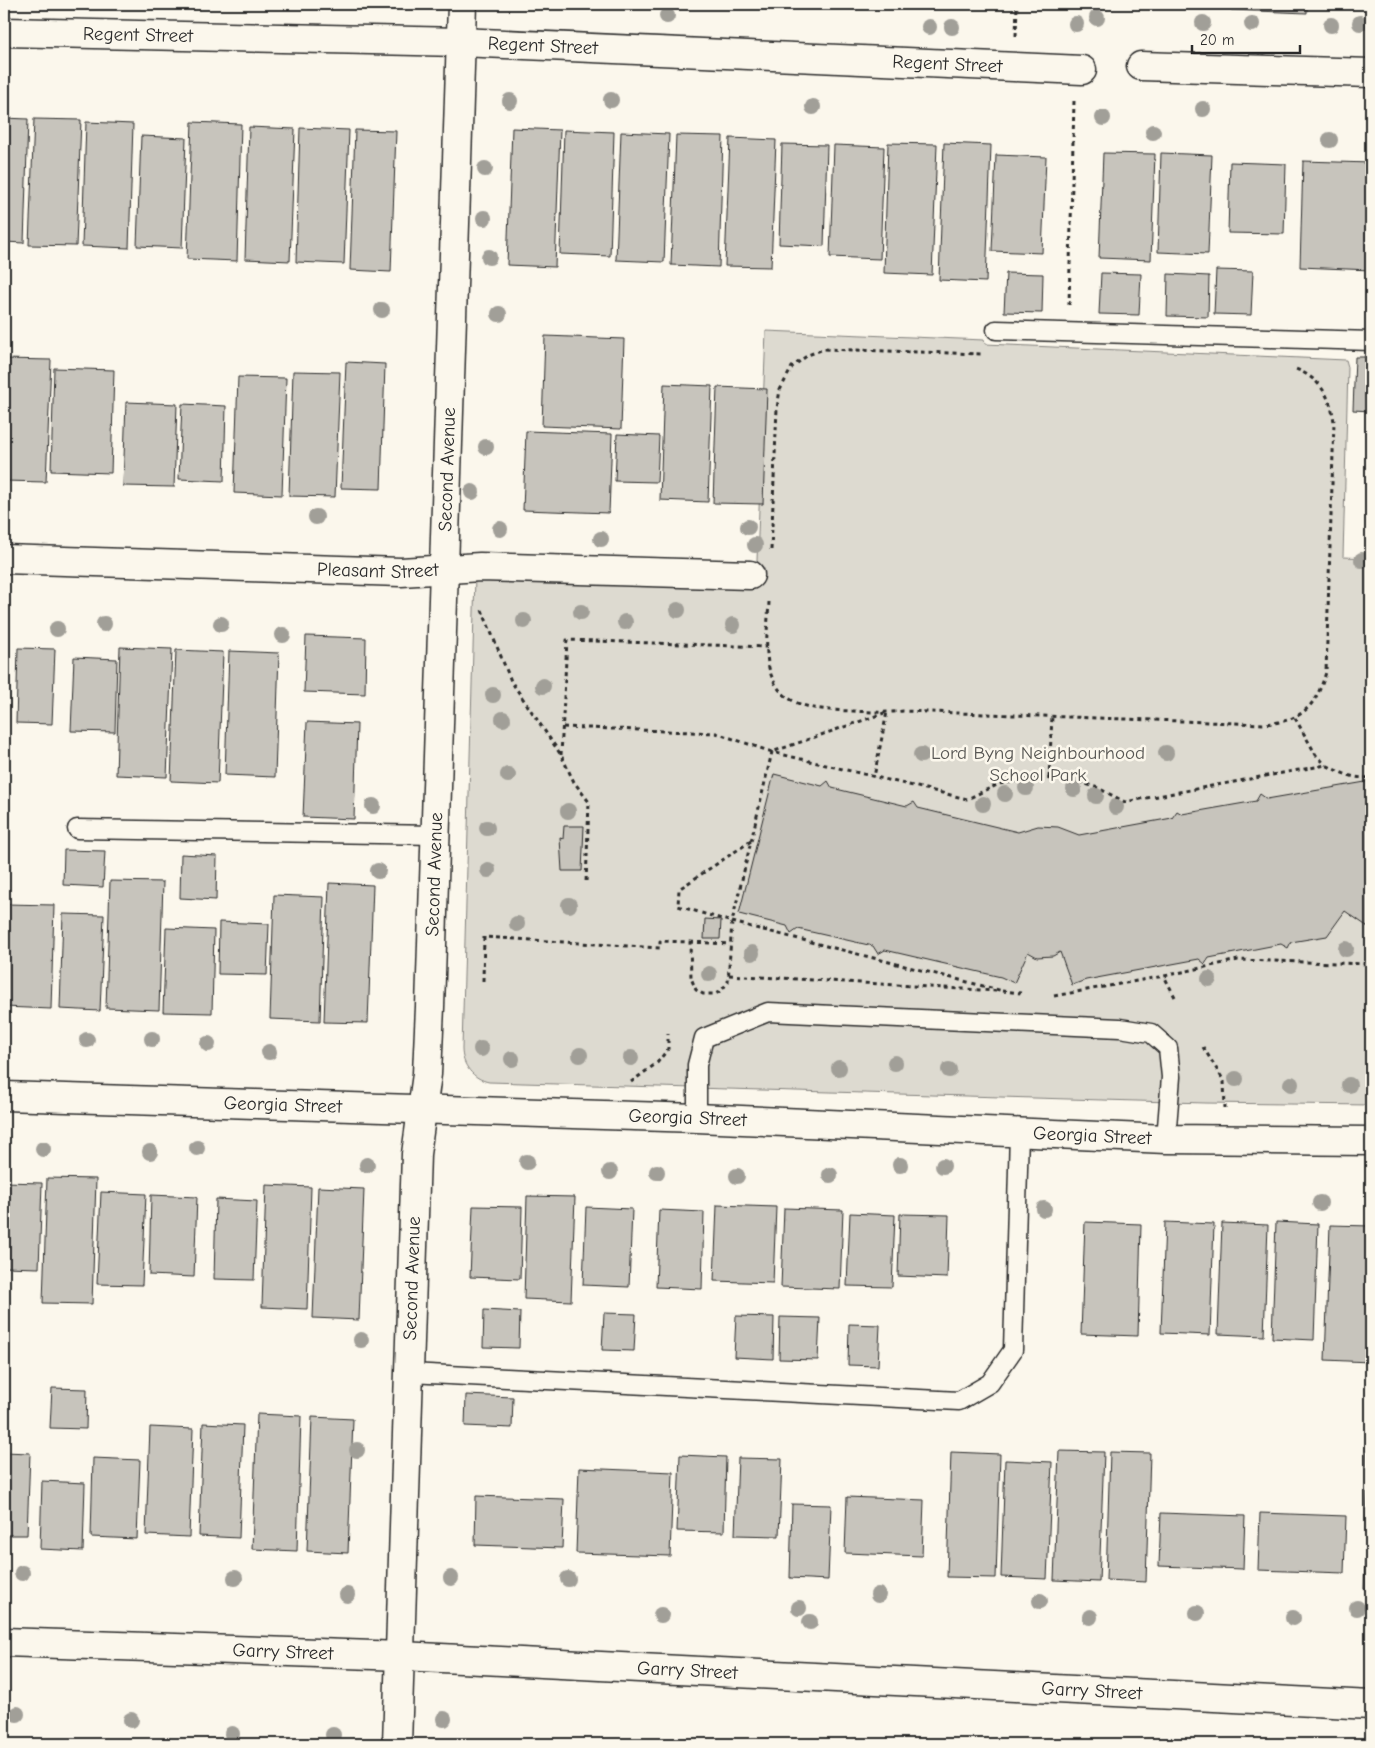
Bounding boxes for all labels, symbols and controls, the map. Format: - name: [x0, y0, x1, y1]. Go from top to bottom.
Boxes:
- scale bar: [1192, 22, 1300, 54]
- street label: Regent Street: [83, 23, 194, 47]
- text: 20 m: [1200, 31, 1234, 49]
- street label: Regent Street: [487, 32, 599, 59]
- street label: Regent Street: [892, 50, 1003, 77]
- street label: Second Avenue: [434, 407, 460, 532]
- street label: Pleasant Street: [317, 558, 440, 583]
- park label: Lord Byng Neighbourhood School Park: [931, 742, 1145, 786]
- street label: Second Avenue: [421, 812, 447, 937]
- street label: Georgia Street: [223, 1092, 343, 1118]
- street label: Georgia Street: [628, 1105, 748, 1131]
- street label: Georgia Street: [1033, 1122, 1152, 1149]
- street label: Second Avenue: [399, 1216, 425, 1341]
- street label: Garry Street: [232, 1639, 334, 1665]
- street label: Garry Street: [636, 1657, 739, 1684]
- street label: Garry Street: [1041, 1677, 1143, 1704]

